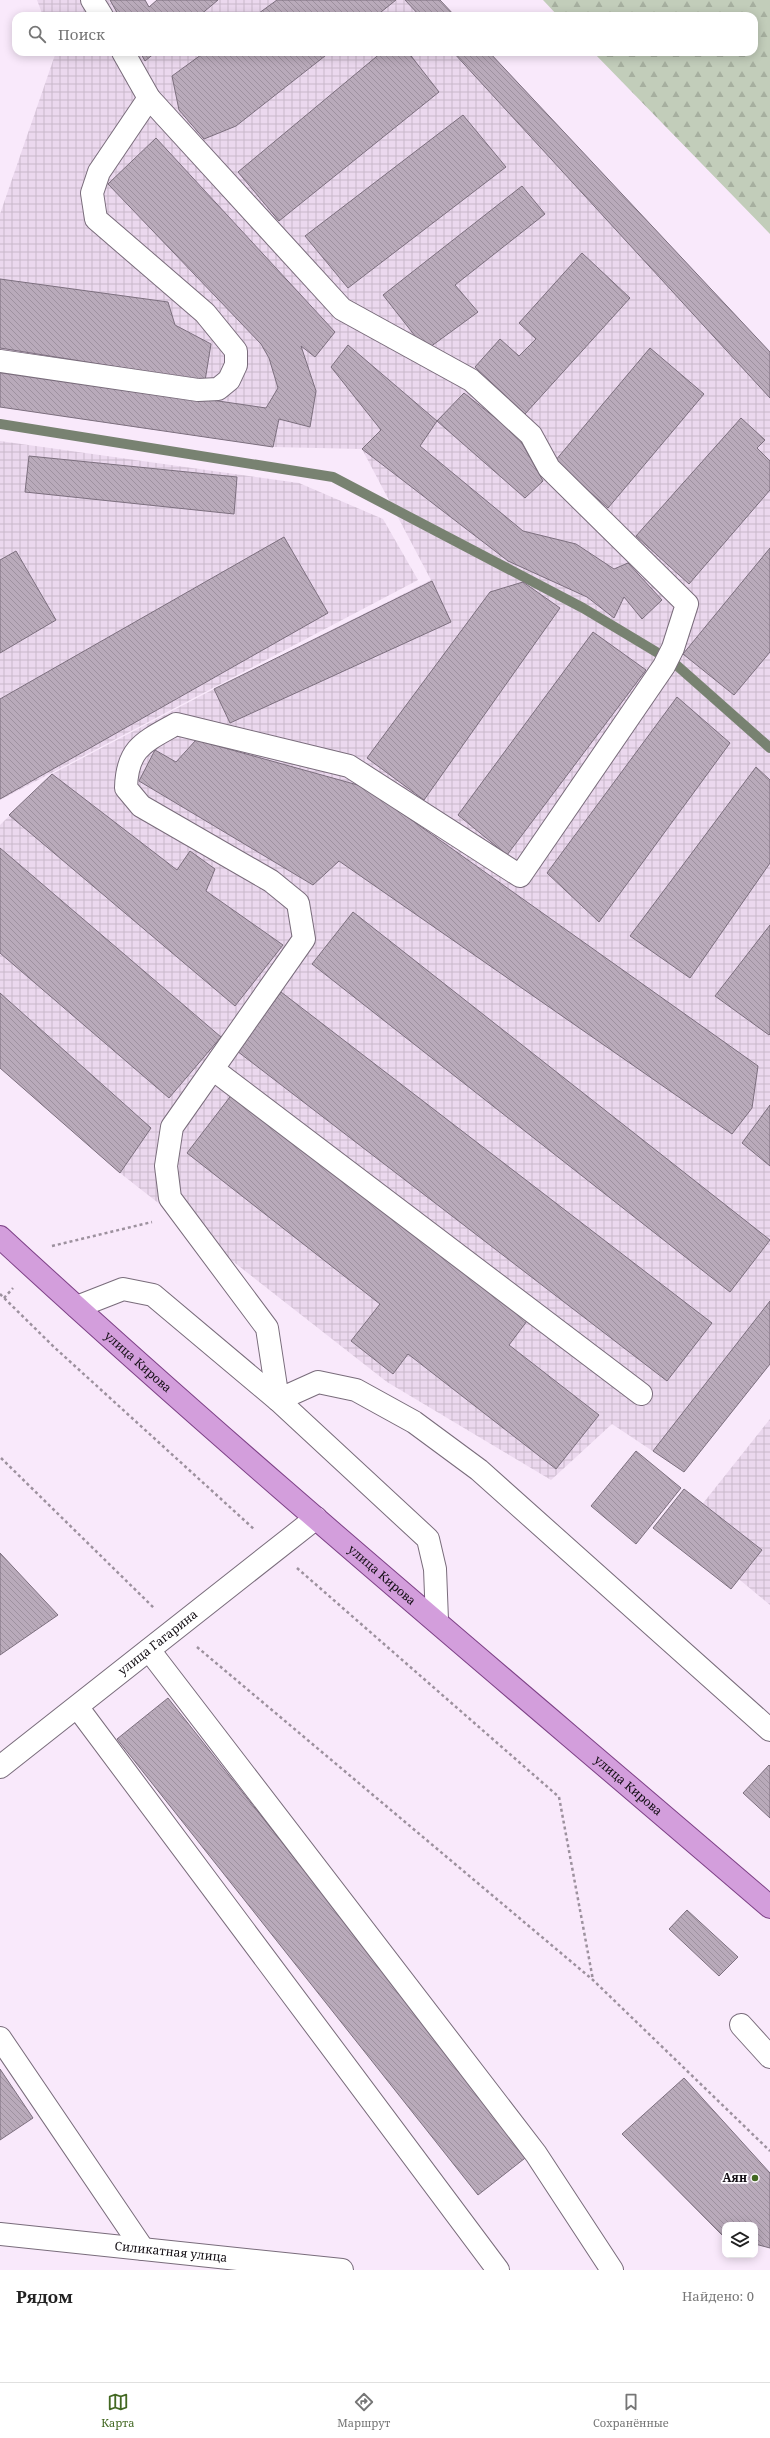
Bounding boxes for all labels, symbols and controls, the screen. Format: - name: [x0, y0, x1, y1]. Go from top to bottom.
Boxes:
- search box: [12, 12, 758, 56]
- icon: search: [26, 23, 48, 45]
- text: Поиск: [58, 24, 105, 44]
- street label: улица Кирова: [101, 1327, 176, 1396]
- street label: улица Кирова: [344, 1541, 420, 1609]
- street label: улица Гагарина: [114, 1605, 201, 1679]
- street label: улица Кирова: [591, 1751, 666, 1819]
- place label: Аян: [723, 2169, 747, 2186]
- marker: Аян: [750, 2173, 760, 2183]
- map controls: [722, 2222, 758, 2258]
- button: layers: [722, 2222, 758, 2258]
- street label: Силикатная улица: [114, 2237, 228, 2266]
- text: Рядом: [16, 2285, 73, 2308]
- text: Найдено: 0: [682, 2287, 754, 2305]
- tab: Карта: [101, 2391, 134, 2430]
- tab: Маршрут: [337, 2391, 390, 2430]
- tab: Сохранённые: [593, 2391, 669, 2430]

